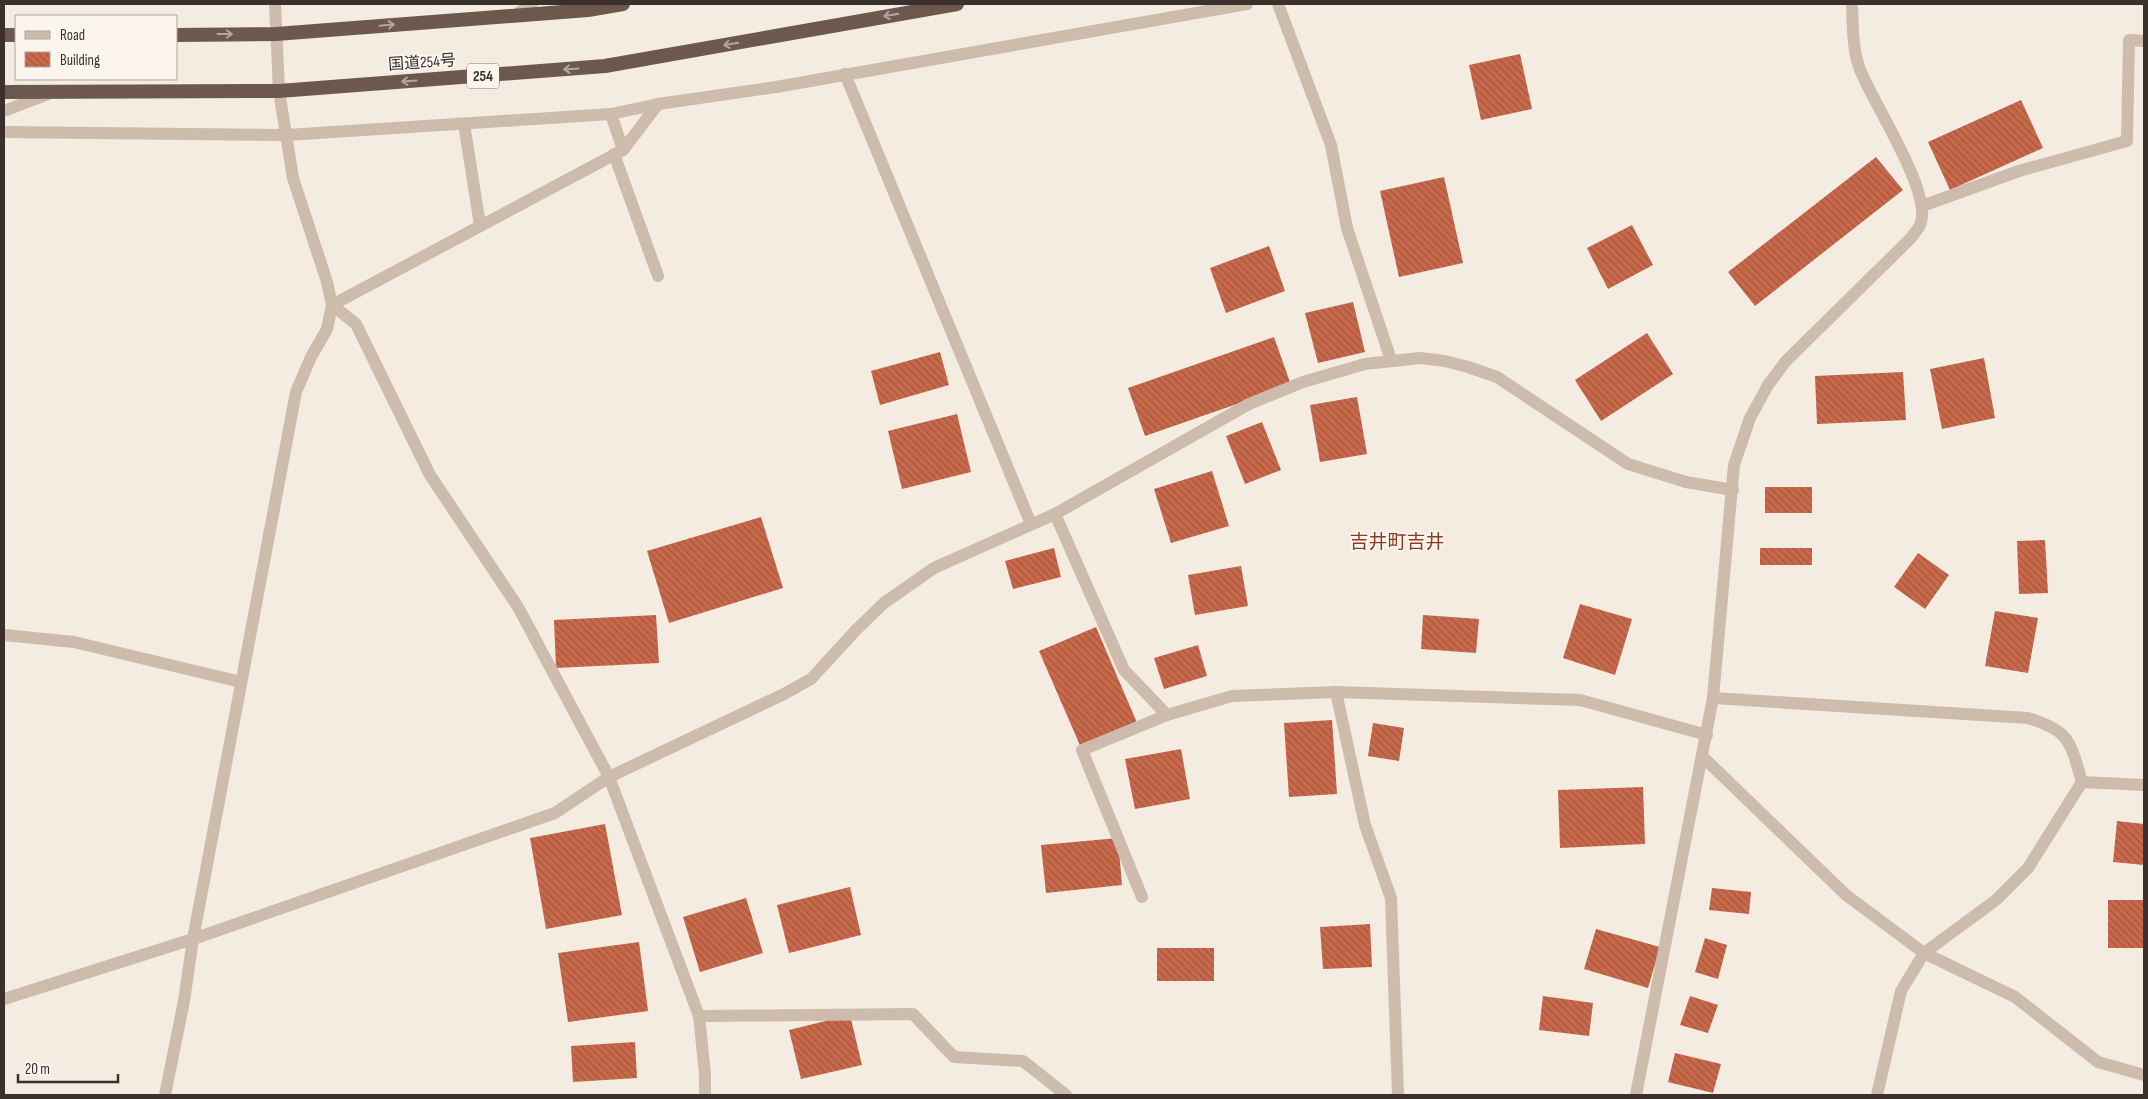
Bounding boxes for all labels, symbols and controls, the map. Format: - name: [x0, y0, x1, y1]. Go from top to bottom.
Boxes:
- one-way arrow: [884, 11, 900, 21]
- legend: [15, 15, 178, 80]
- one-way arrow: [379, 21, 395, 30]
- text: Road: [60, 26, 85, 45]
- one-way arrow: [216, 29, 233, 39]
- one-way arrow: [724, 39, 740, 49]
- text: Building: [60, 51, 100, 70]
- street label: 国道254号: [388, 51, 456, 75]
- road number: 254: [467, 64, 499, 88]
- one-way arrow: [563, 64, 579, 74]
- one-way arrow: [401, 77, 417, 86]
- district label: 吉井町吉井: [1349, 531, 1445, 554]
- scale bar: [18, 1052, 118, 1084]
- text: 20 m: [25, 1060, 50, 1079]

